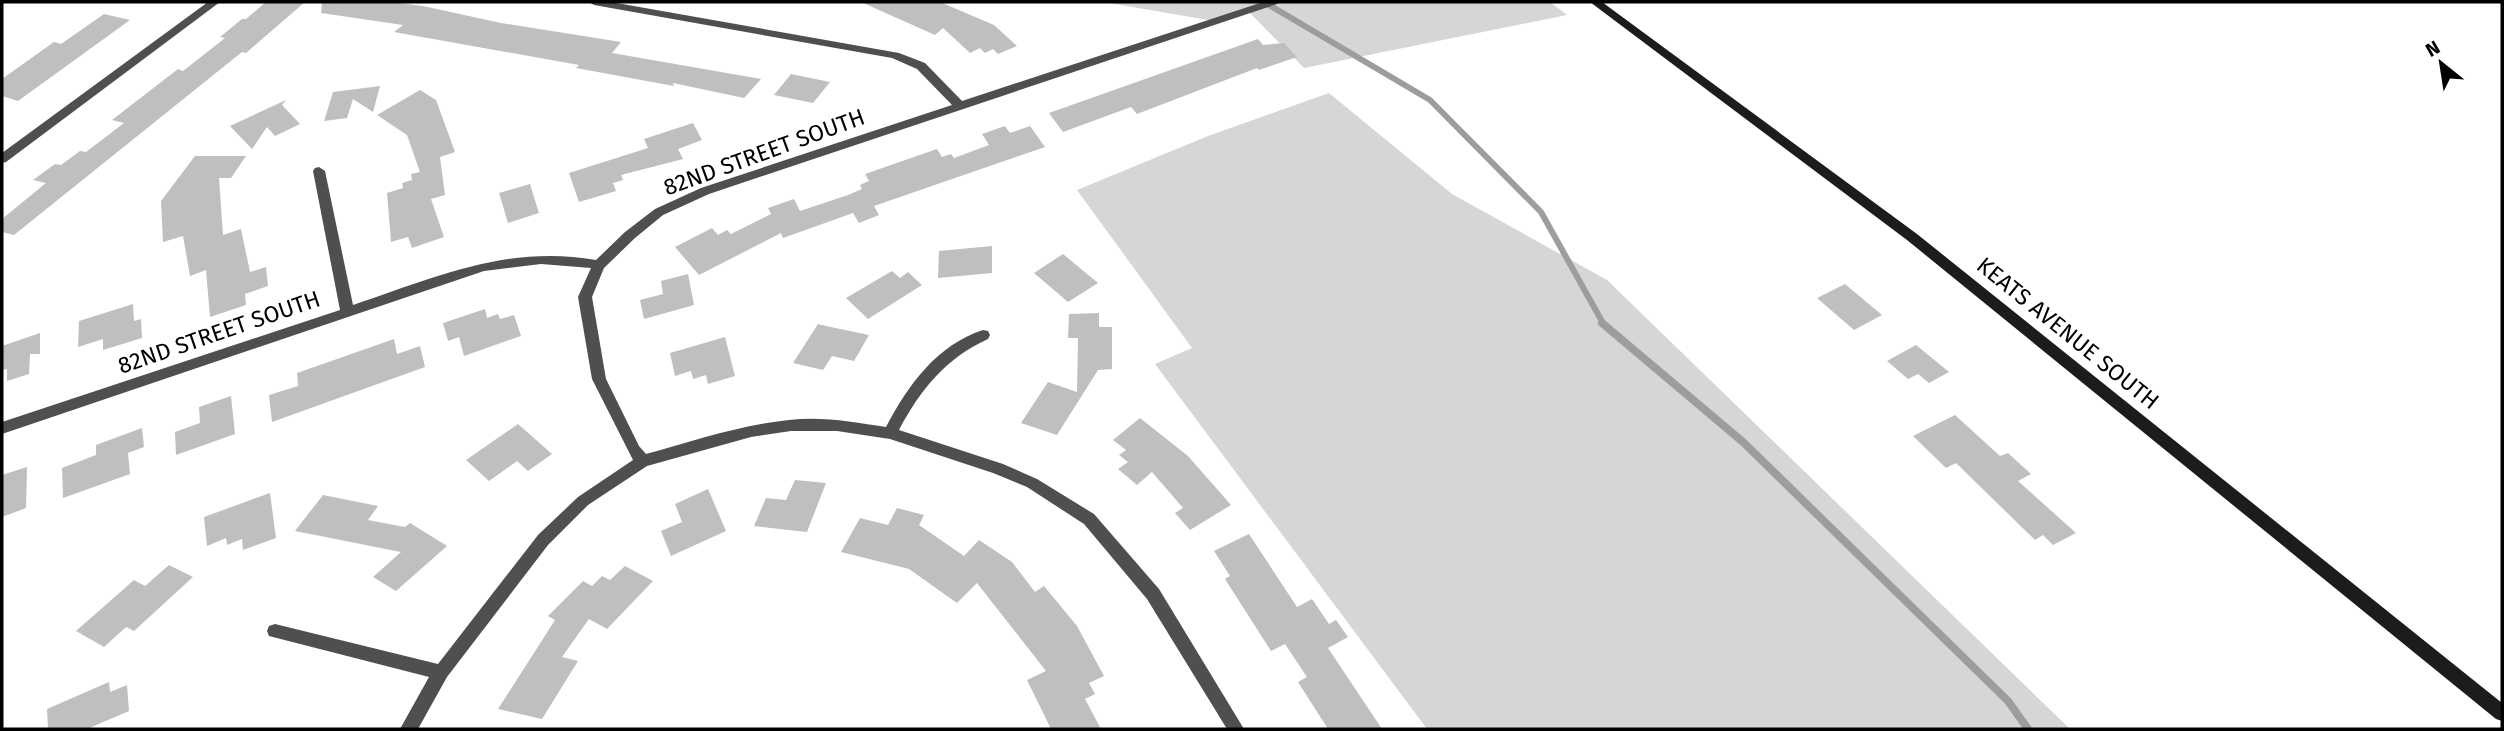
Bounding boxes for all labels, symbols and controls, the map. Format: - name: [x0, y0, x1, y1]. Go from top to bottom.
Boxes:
- north arrow: [2406, 28, 2476, 98]
- text: N: [2422, 36, 2444, 62]
- street label: 82ND STREET SOUTH: [660, 103, 868, 201]
- street label: KEATS AVENUE SOUTH: [1971, 251, 2165, 415]
- street label: 82ND STREET SOUTH: [114, 284, 324, 380]

